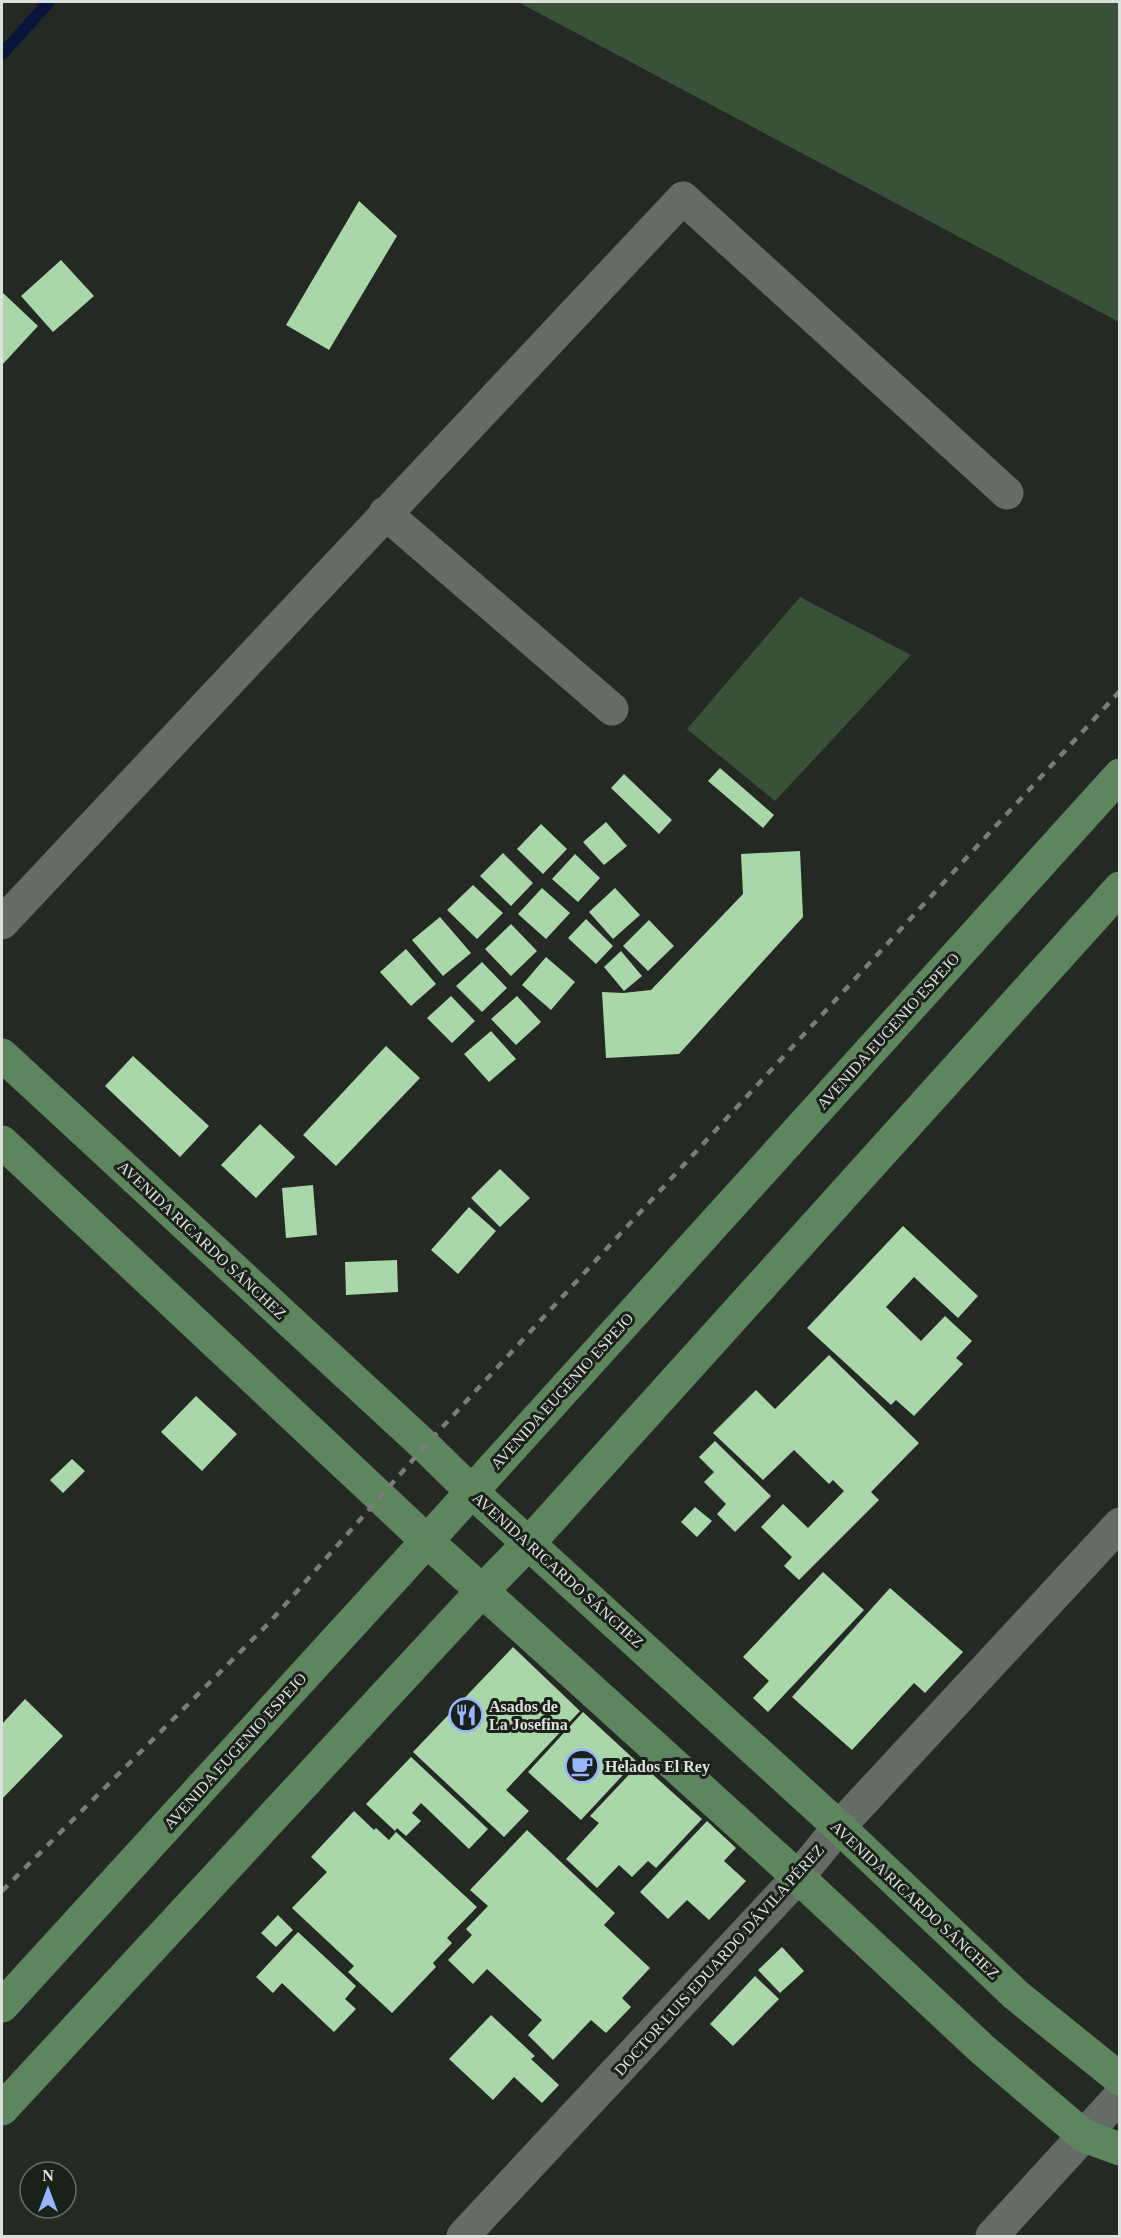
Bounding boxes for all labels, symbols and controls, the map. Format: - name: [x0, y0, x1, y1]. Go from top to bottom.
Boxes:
- street label: AVENIDA EUGENIO ESPEJO: [813, 949, 963, 1113]
- street label: AVENIDA RICARDO SÁNCHEZ: [114, 1157, 290, 1323]
- street label: AVENIDA EUGENIO ESPEJO: [487, 1309, 637, 1473]
- street label: AVENIDA RICARDO SÁNCHEZ: [469, 1488, 647, 1651]
- street label: AVENIDA EUGENIO ESPEJO: [160, 1669, 310, 1833]
- restaurant icon: Asados de La Josefina: [448, 1697, 484, 1733]
- place label: Asados de La Josefina: [489, 1698, 568, 1733]
- cafe icon: Helados El Rey: [564, 1748, 600, 1784]
- place label: Helados El Rey: [605, 1758, 710, 1776]
- street label: AVENIDA RICARDO SÁNCHEZ: [827, 1817, 1003, 1983]
- street label: DOCTOR LUIS EDUARDO DÁVILA PÉREZ: [610, 1840, 827, 2079]
- north arrow: [18, 2160, 78, 2220]
- text: N: [42, 2167, 54, 2184]

